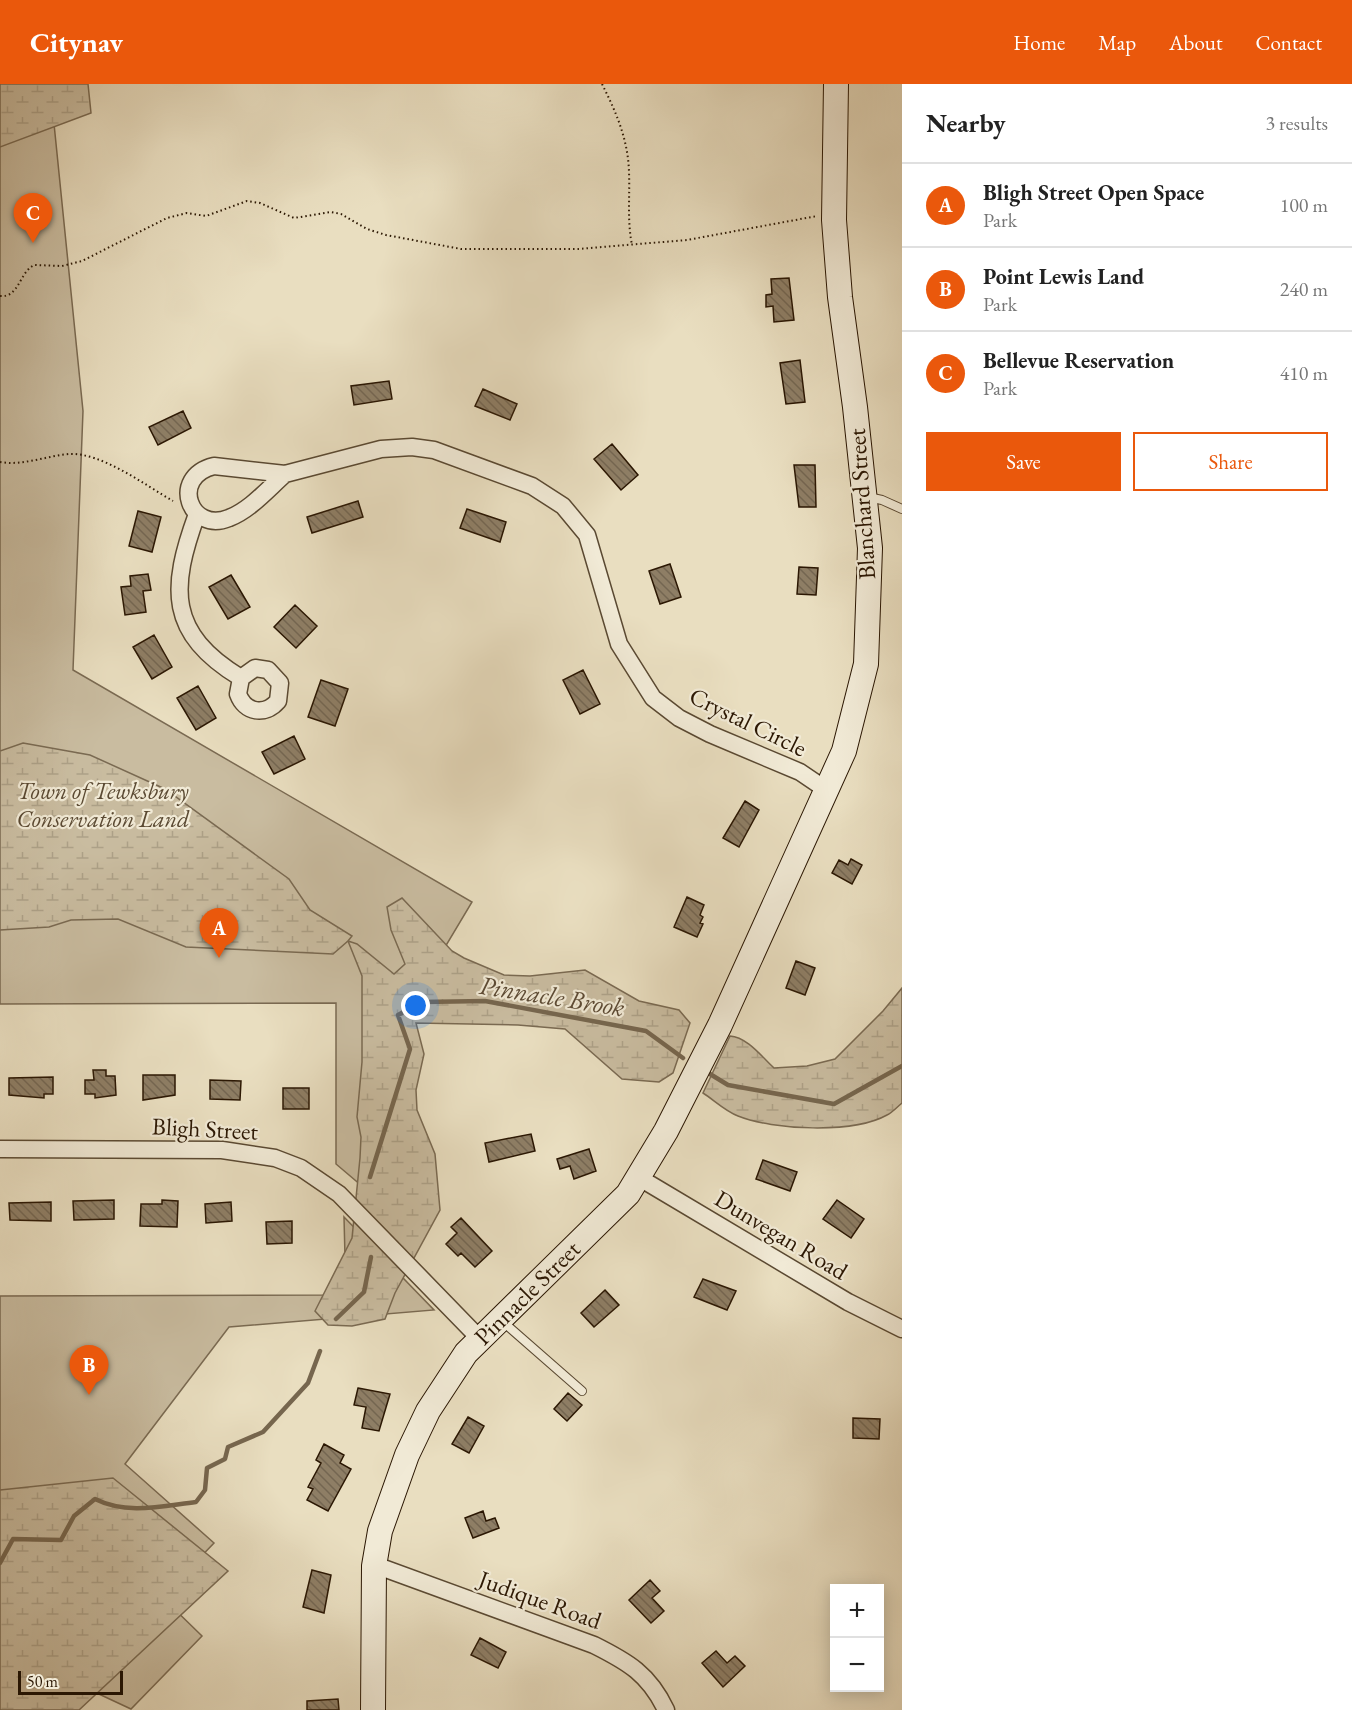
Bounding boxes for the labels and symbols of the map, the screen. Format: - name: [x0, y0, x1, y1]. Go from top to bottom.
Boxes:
- pin: C: [14, 194, 52, 243]
- street label: Blanchard Street: [841, 427, 882, 581]
- street label: Crystal Circle: [684, 680, 812, 763]
- park label: Town of Tewksbury Conservation Land: [17, 775, 190, 834]
- pin: A: [200, 908, 238, 958]
- water label: Pinnacle Brook: [477, 968, 627, 1024]
- your location: [401, 991, 430, 1020]
- street label: Bligh Street: [151, 1110, 259, 1147]
- street label: Dunvegan Road: [709, 1183, 854, 1287]
- street label: Pinnacle Street: [467, 1233, 587, 1351]
- pin: B: [70, 1346, 109, 1395]
- street label: Judique Road: [473, 1562, 607, 1636]
- scale bar: [18, 1668, 123, 1696]

